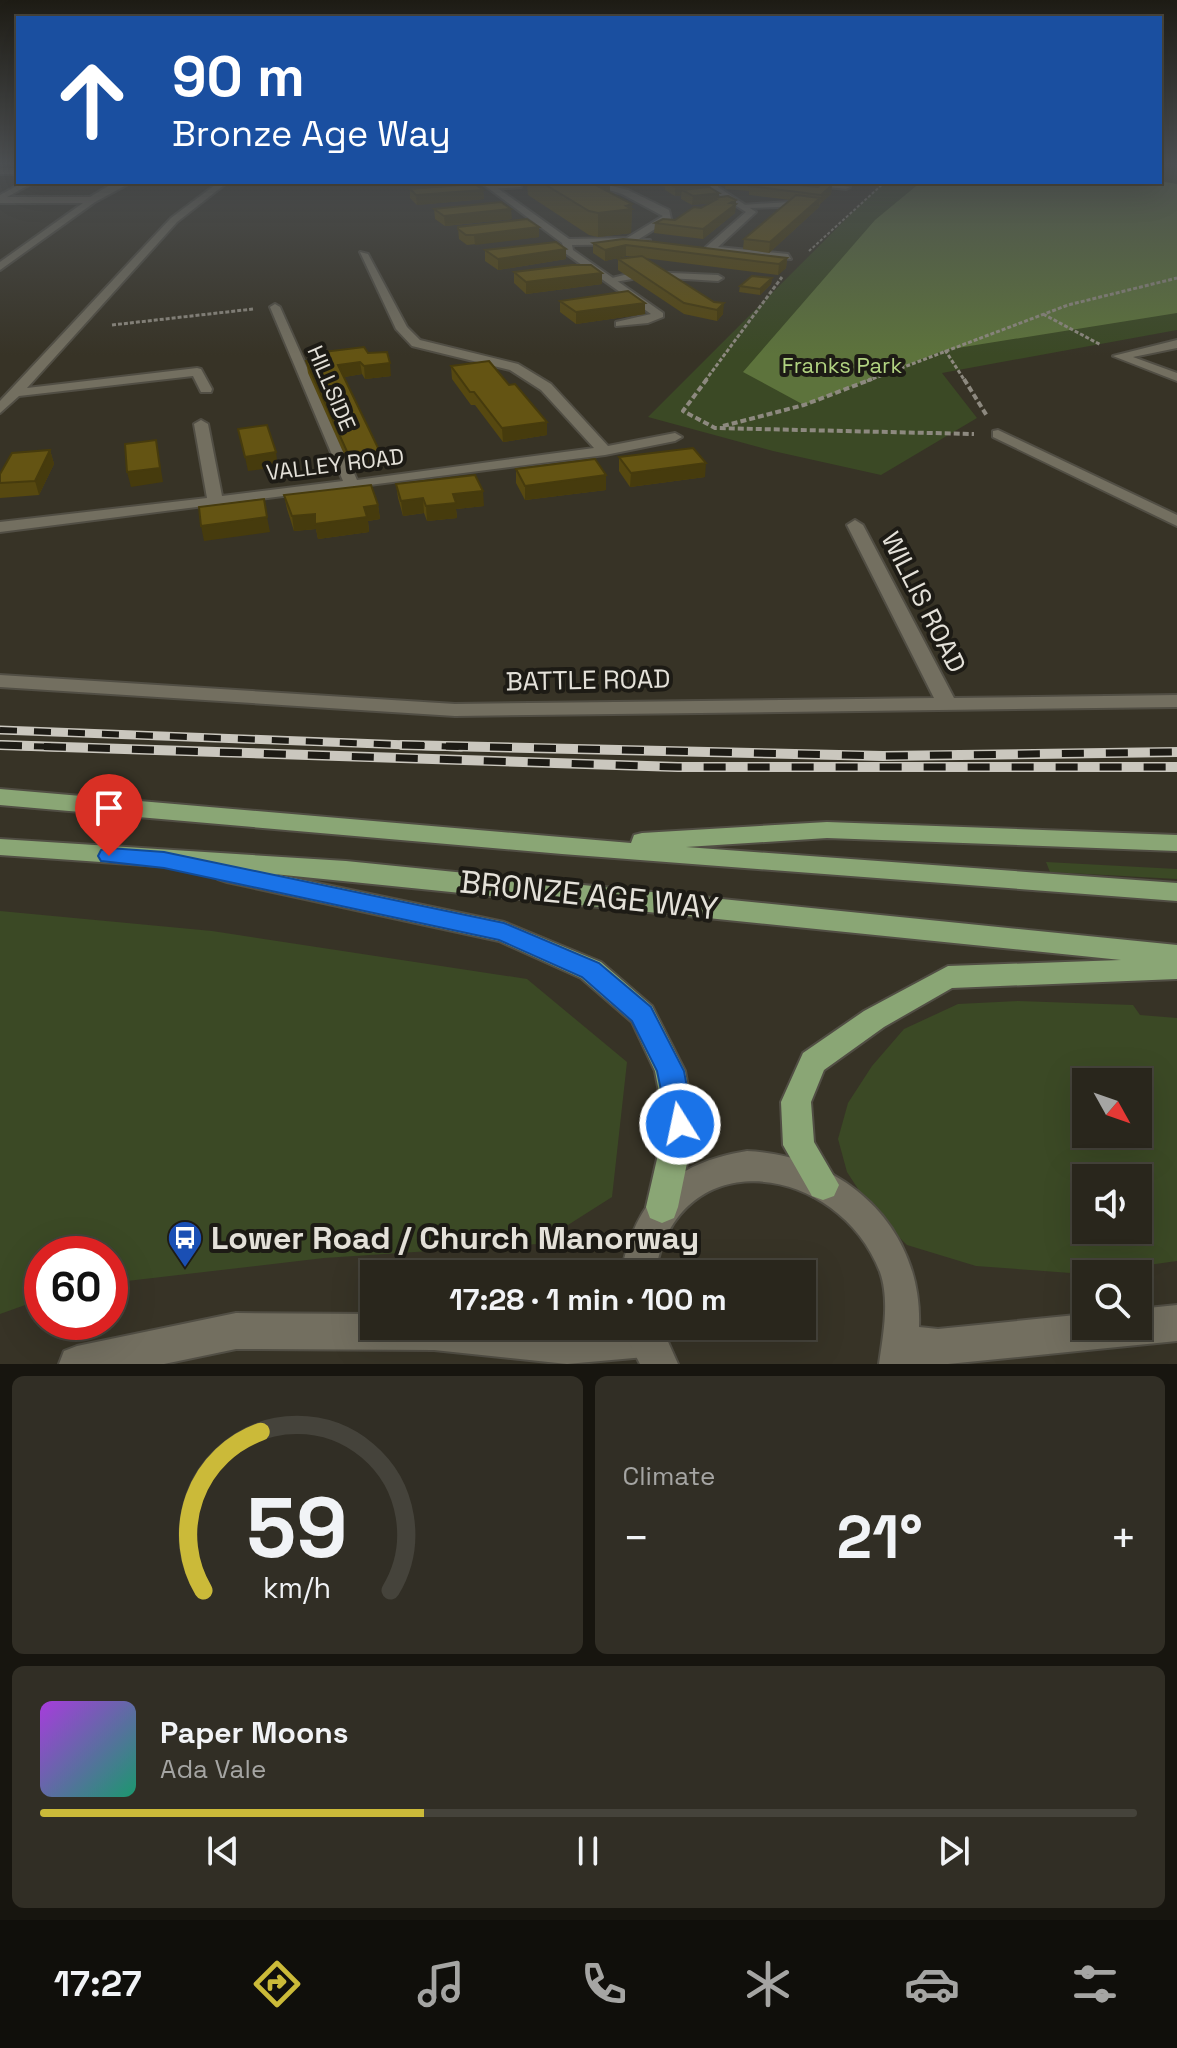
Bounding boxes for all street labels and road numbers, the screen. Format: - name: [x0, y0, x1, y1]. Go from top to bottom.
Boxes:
- street label: HILLSIDE: [302, 341, 362, 435]
- street label: VALLEY ROAD: [265, 442, 405, 486]
- street label: WILLIS ROAD: [874, 526, 974, 678]
- street label: BATTLE ROAD: [505, 662, 671, 698]
- street label: BRONZE AGE WAY: [458, 862, 721, 929]

